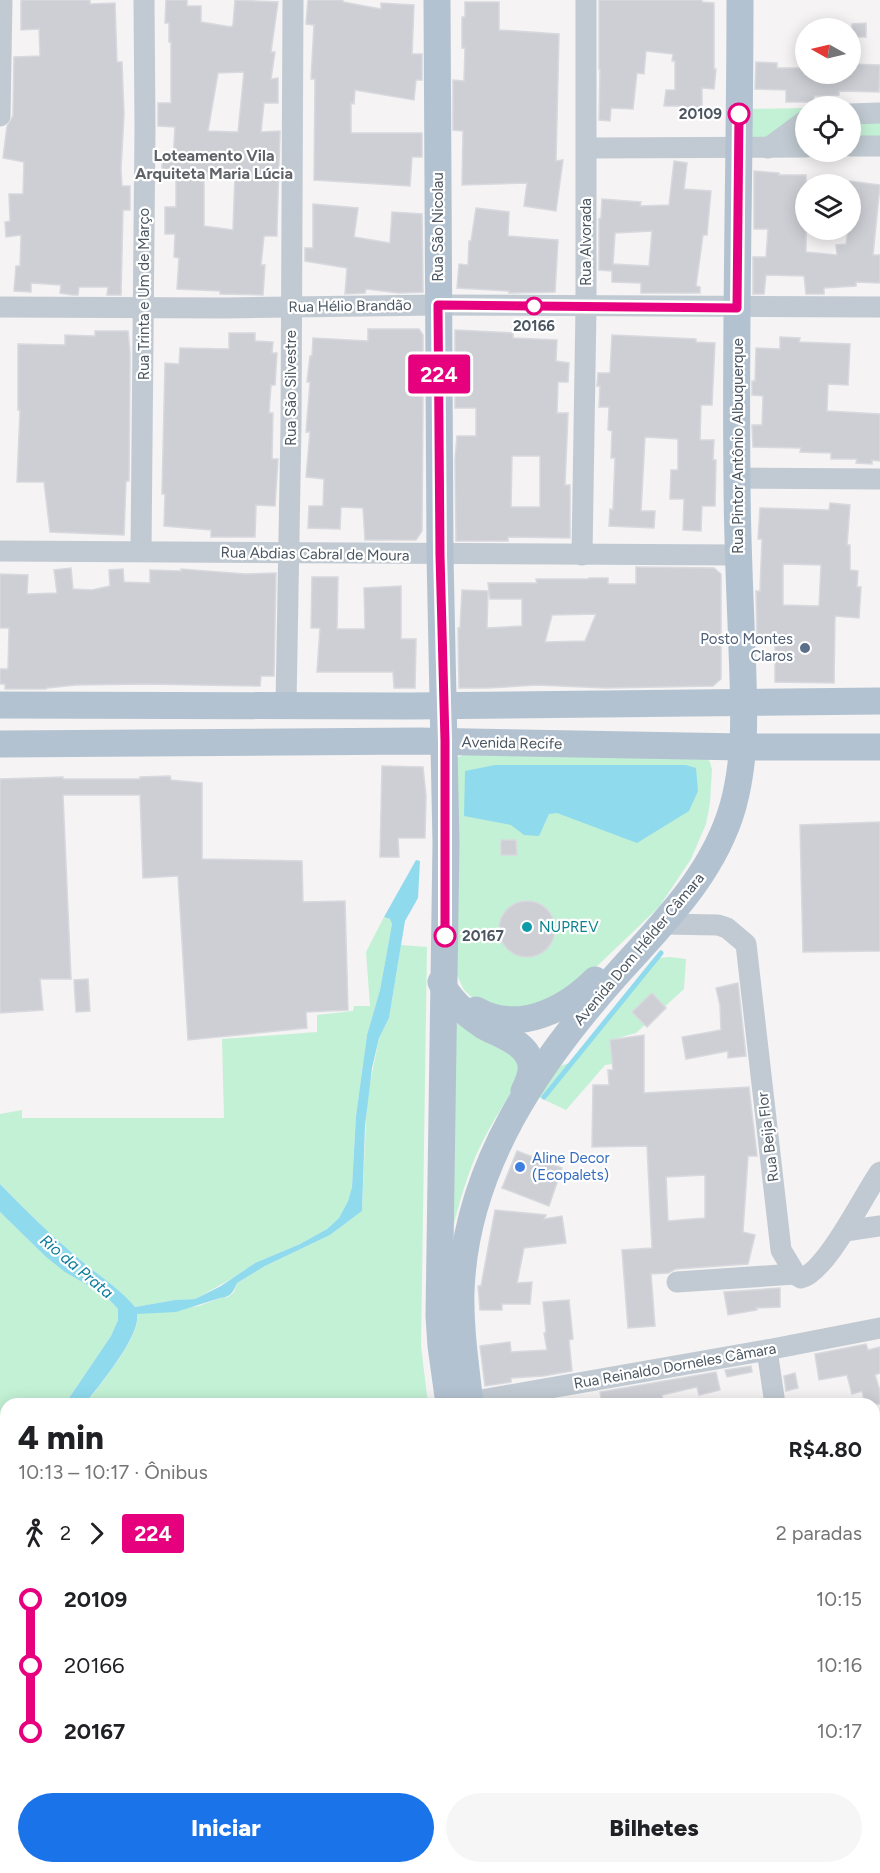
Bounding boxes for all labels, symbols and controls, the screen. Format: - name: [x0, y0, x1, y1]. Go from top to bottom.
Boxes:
- north arrow: [795, 18, 861, 84]
- map controls: [795, 18, 861, 240]
- button: locate: [795, 96, 861, 162]
- marker: 20109: [728, 103, 750, 125]
- place label: 20109: [679, 105, 722, 123]
- district label: Loteamento Vila Arquiteta Maria Lúcia: [135, 146, 293, 183]
- street label: Rua São Nicolau: [429, 172, 447, 282]
- button: layers: [795, 174, 861, 240]
- street label: Rua Alvorada: [577, 198, 595, 286]
- street label: Rua Trinta e Um de Março: [135, 207, 153, 380]
- street label: Rua Hélio Brandão: [288, 296, 412, 316]
- marker: 20166: [525, 297, 543, 315]
- place label: 20166: [513, 317, 555, 335]
- street label: Rua São Silvestre: [282, 330, 300, 446]
- street label: Rua Pintor Antônio Albuquerque: [729, 338, 747, 554]
- line badge: 224: [404, 354, 474, 394]
- text: 224: [420, 362, 458, 387]
- street label: Rua Abdias Cabral de Moura: [220, 543, 410, 565]
- place label: Posto Montes Claros: [700, 630, 793, 665]
- marker: Posto Montes Claros: [798, 641, 812, 655]
- street label: Avenida Recife: [462, 733, 562, 753]
- street label: Avenida Dom Hélder Câmara: [570, 869, 708, 1029]
- place label: NUPREV: [539, 918, 599, 936]
- marker: NUPREV: [520, 920, 534, 934]
- marker: 20167: [434, 925, 456, 947]
- place label: 20167: [462, 927, 504, 945]
- street label: Rua Beija Flor: [754, 1091, 782, 1183]
- place label: Aline Decor (Ecopalets): [532, 1149, 610, 1184]
- marker: Aline Decor (Ecopalets): [513, 1160, 527, 1174]
- water label: Rio da Prata: [36, 1230, 117, 1302]
- street label: Rua Reinaldo Dorneles Câmara: [572, 1339, 778, 1393]
- text: 4 min: [18, 1418, 104, 1457]
- text: R$4.80: [789, 1436, 862, 1463]
- text: 10:13 – 10:17 · Ônibus: [18, 1460, 208, 1484]
- icon: walk: [18, 1517, 51, 1550]
- icon: forward: [80, 1517, 113, 1550]
- text: 2: [60, 1521, 71, 1545]
- text: 224: [134, 1521, 172, 1546]
- text: 2 paradas: [776, 1521, 862, 1545]
- text: 20109: [64, 1586, 127, 1613]
- text: 10:15: [816, 1587, 862, 1611]
- text: 20166: [64, 1652, 124, 1679]
- text: 10:16: [816, 1653, 862, 1677]
- text: 20167: [64, 1718, 125, 1745]
- text: 10:17: [817, 1719, 862, 1743]
- button: Iniciar: [18, 1793, 434, 1862]
- button: Bilhetes: [446, 1793, 862, 1862]

